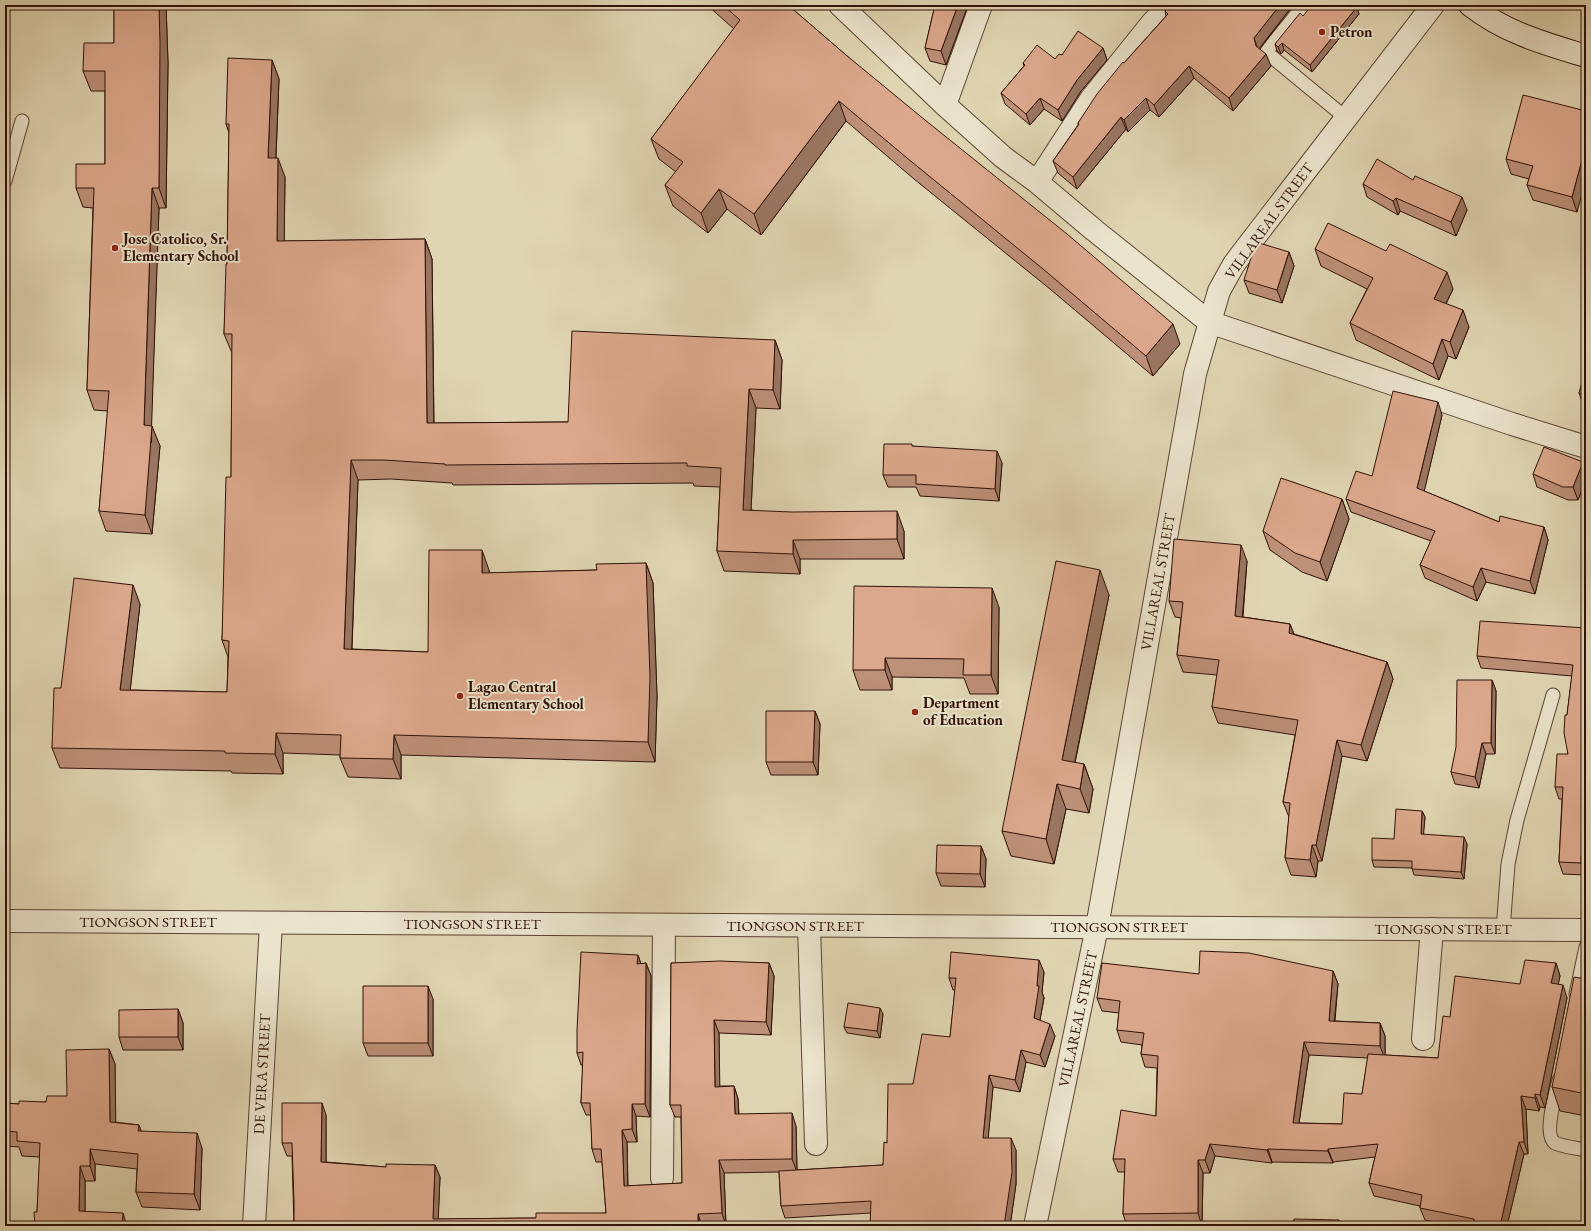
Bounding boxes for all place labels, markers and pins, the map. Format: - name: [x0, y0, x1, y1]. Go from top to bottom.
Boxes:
- place label: Petron: [1330, 22, 1373, 41]
- marker: Petron: [1317, 27, 1327, 37]
- place label: Jose Catolico, Sr. Elementary School: [121, 229, 240, 265]
- marker: Jose Catolico, Sr. Elementary School: [110, 243, 120, 253]
- place label: Lagao Central Elementary School: [468, 677, 585, 713]
- marker: Lagao Central Elementary School: [455, 691, 465, 701]
- place label: Department of Education: [923, 693, 1004, 729]
- marker: Department of Education: [910, 707, 920, 717]

